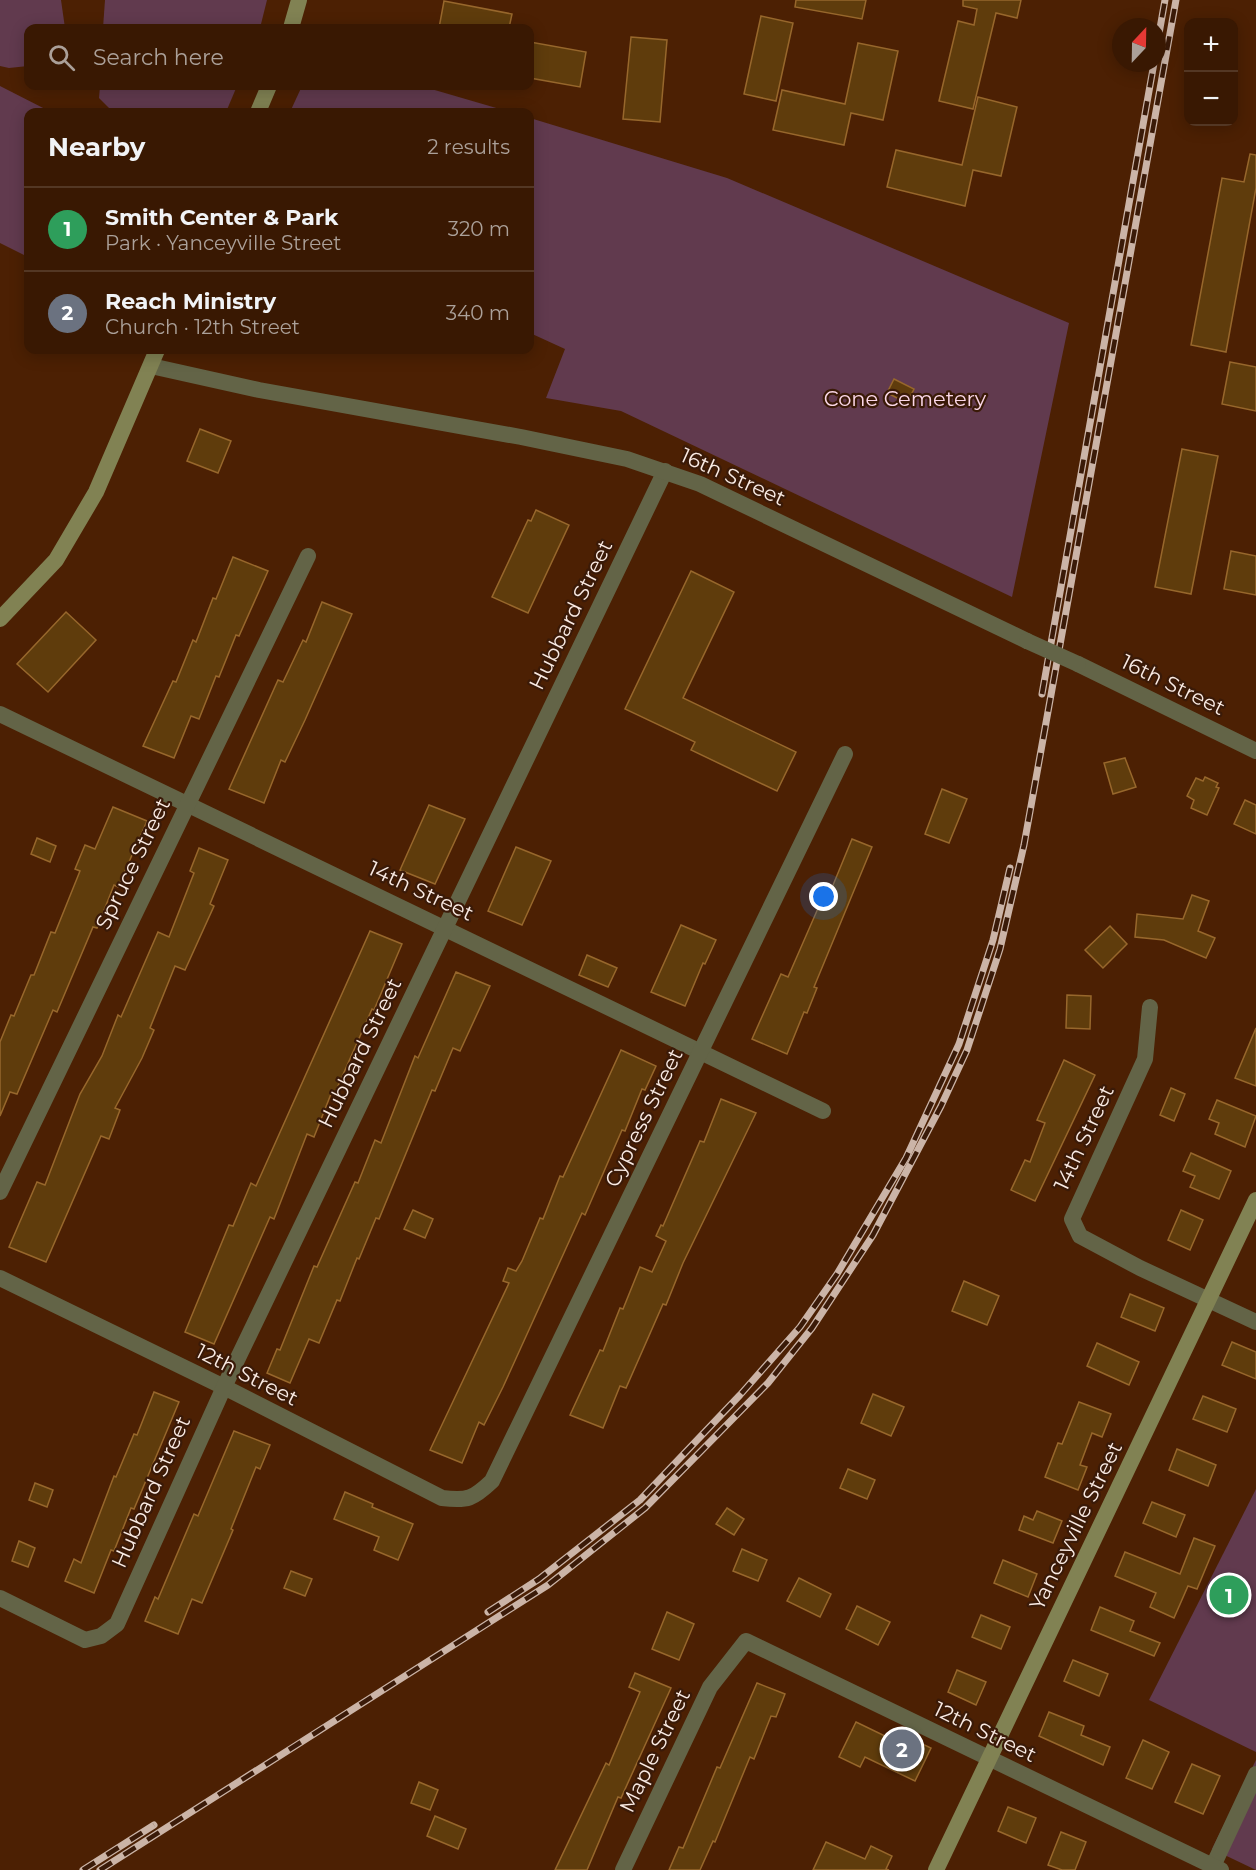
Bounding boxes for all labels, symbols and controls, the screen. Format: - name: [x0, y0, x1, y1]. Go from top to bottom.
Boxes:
- north arrow: [1112, 18, 1166, 72]
- map controls: [1184, 18, 1238, 126]
- button: +: [1184, 18, 1238, 72]
- search box: [24, 24, 534, 90]
- icon: search: [45, 41, 78, 74]
- text: Search here: [93, 44, 224, 71]
- button: −: [1184, 72, 1238, 126]
- text: Nearby: [48, 131, 145, 163]
- text: 2 results: [427, 135, 510, 159]
- text: Smith Center & Park: [105, 204, 339, 231]
- text: 1: [64, 217, 71, 241]
- text: 320 m: [448, 217, 510, 241]
- text: Park · Yanceyville Street: [105, 231, 341, 255]
- text: Reach Ministry: [105, 288, 276, 315]
- text: 2: [62, 301, 73, 325]
- text: 340 m: [446, 301, 510, 325]
- text: Church · 12th Street: [105, 315, 300, 339]
- park label: Cone Cemetery: [824, 386, 987, 411]
- street label: 16th Street: [677, 442, 789, 511]
- street label: Hubbard Street: [524, 536, 618, 694]
- street label: 16th Street: [1117, 649, 1229, 720]
- street label: Spruce Street: [90, 794, 175, 934]
- street label: 14th Street: [365, 855, 478, 926]
- your location: [809, 882, 838, 911]
- street label: Hubbard Street: [313, 974, 407, 1132]
- street label: Cypress Street: [599, 1045, 688, 1191]
- street label: 14th Street: [1048, 1081, 1119, 1194]
- street label: 12th Street: [192, 1338, 302, 1411]
- street label: Hubbard Street: [106, 1412, 195, 1572]
- street label: Yanceyville Street: [1024, 1438, 1127, 1614]
- pin: 1: [1210, 1572, 1248, 1618]
- street label: Maple Street: [614, 1685, 695, 1816]
- street label: 12th Street: [930, 1696, 1041, 1767]
- pin: 2: [882, 1726, 922, 1772]

